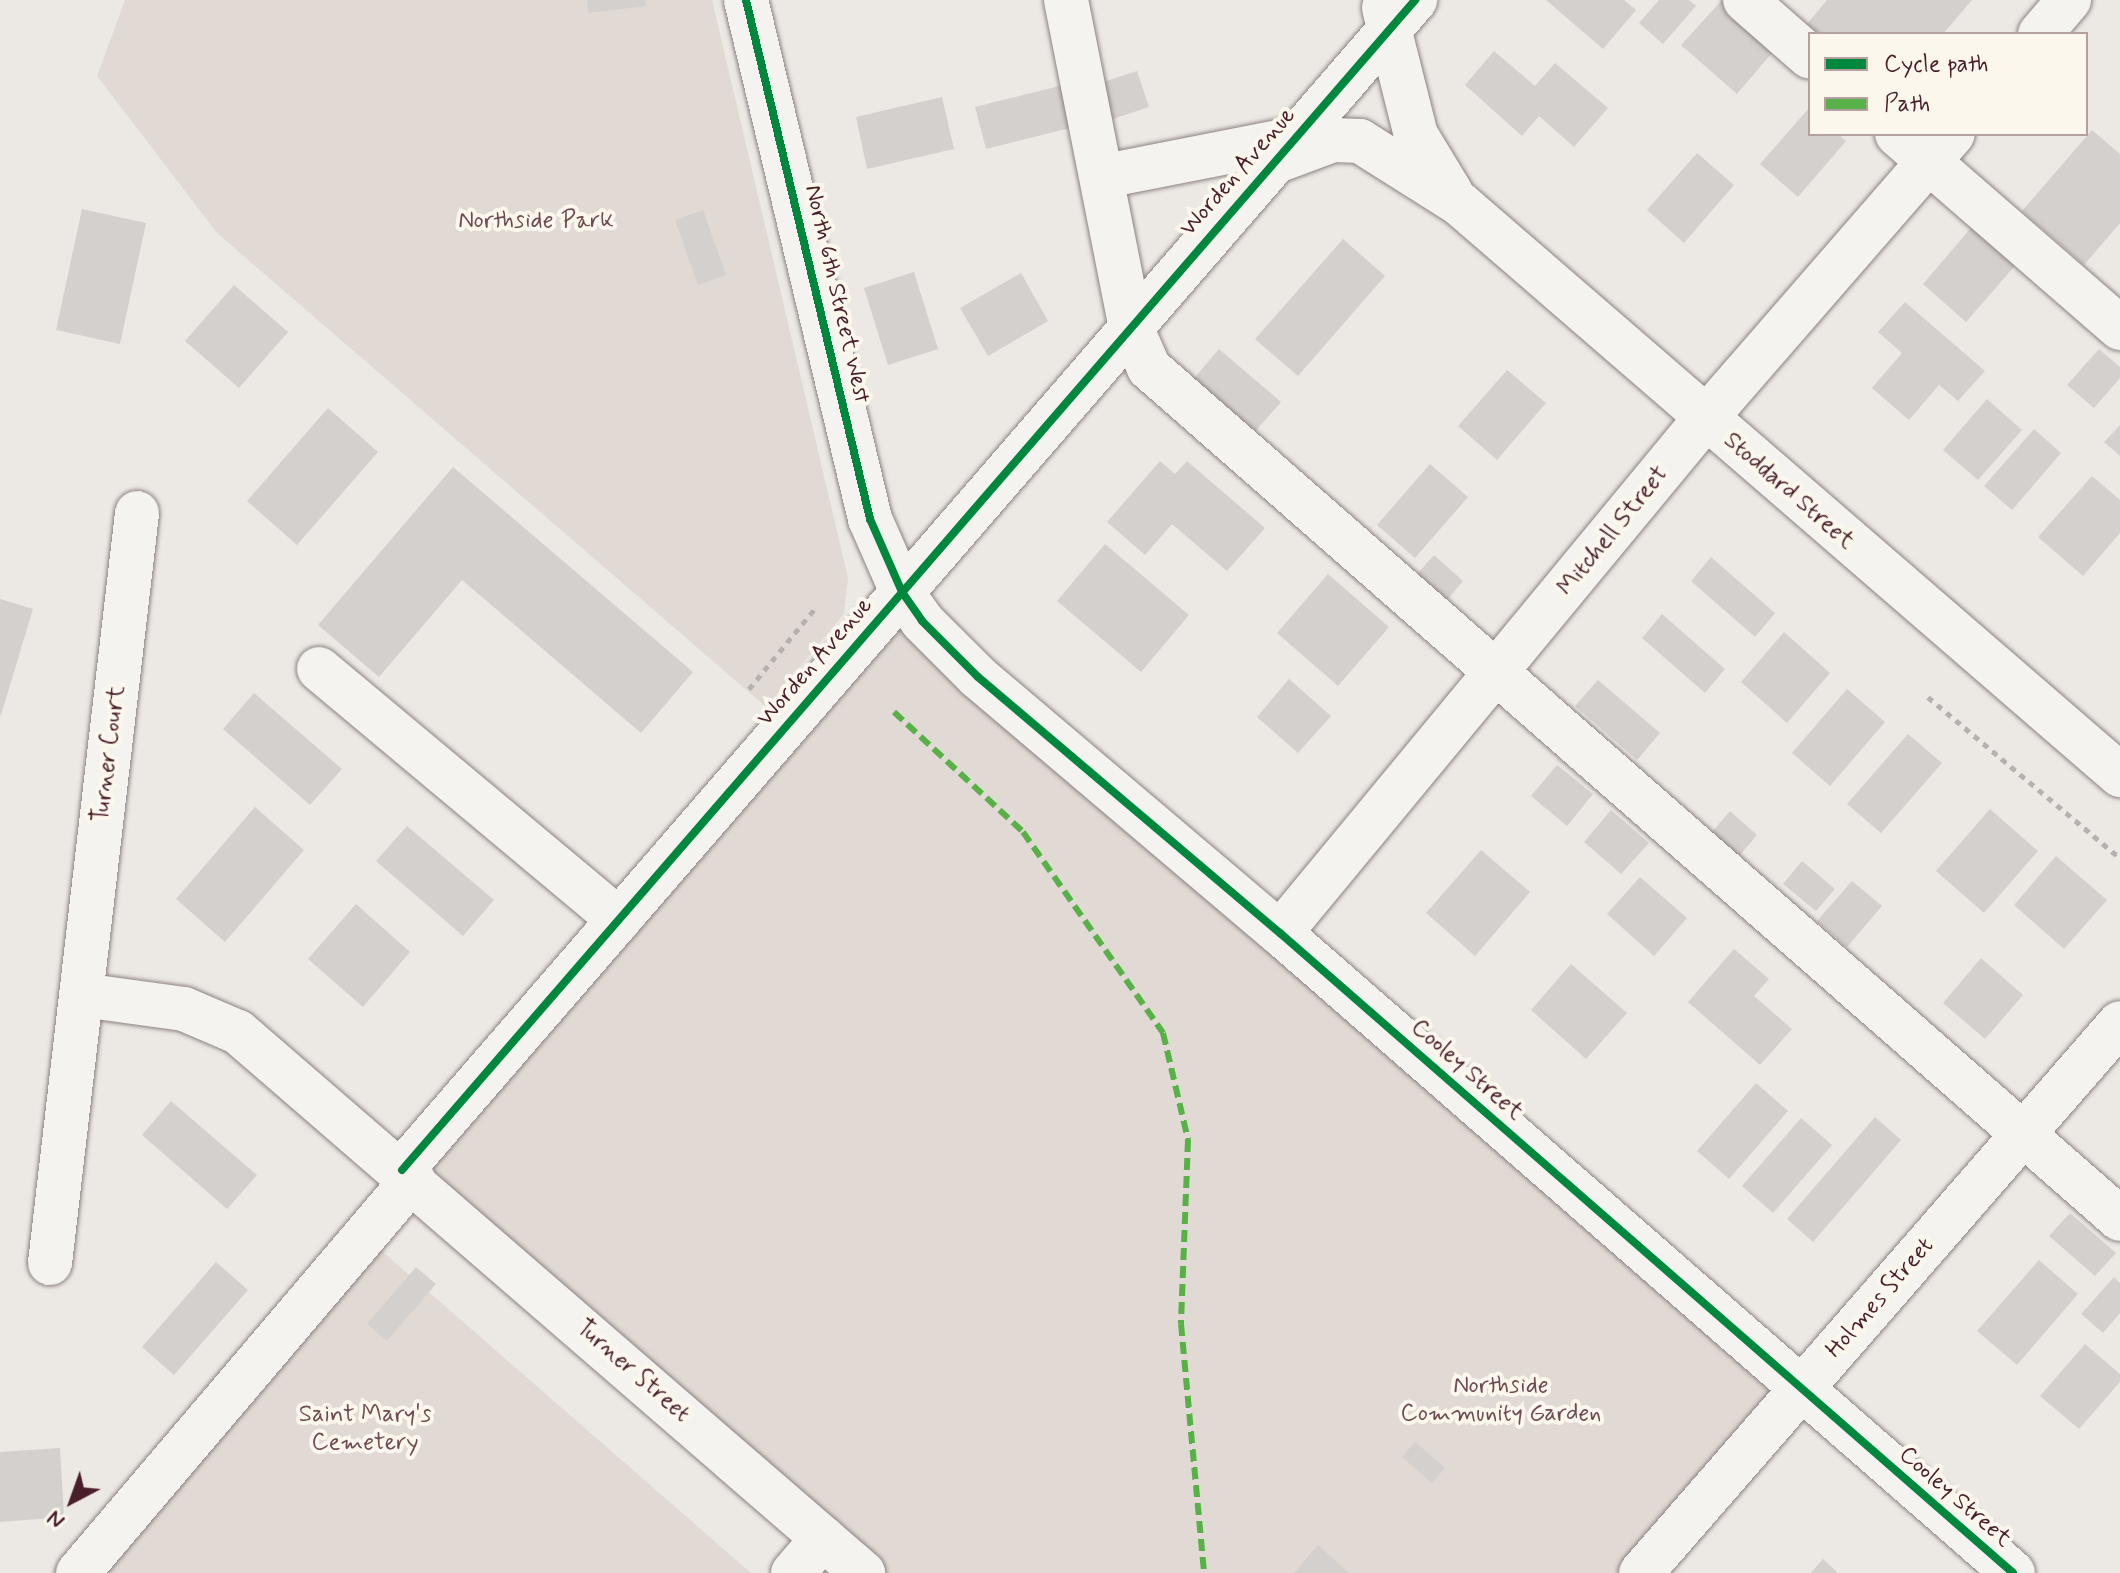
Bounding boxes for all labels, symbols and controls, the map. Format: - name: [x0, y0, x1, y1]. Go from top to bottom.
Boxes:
- legend: [1808, 32, 2088, 136]
- text: Cycle path: [1884, 49, 1989, 80]
- text: Path: [1884, 89, 1930, 120]
- street label: Worden Avenue: [1175, 103, 1301, 241]
- street label: North 6th Street West: [798, 181, 876, 407]
- park label: Northside Park: [461, 207, 611, 235]
- street label: Stoddard Street: [1718, 426, 1860, 556]
- street label: Mitchell Street: [1552, 461, 1674, 601]
- street label: Worden Avenue: [752, 593, 878, 731]
- street label: Turner Court: [86, 685, 132, 823]
- street label: Cooley Street: [1405, 1013, 1529, 1127]
- street label: Holmes Street: [1818, 1230, 1942, 1366]
- street label: Turner Street: [568, 1312, 698, 1430]
- park label: Northside Community Garden: [1401, 1372, 1601, 1428]
- park label: Saint Mary's Cemetery: [299, 1401, 431, 1457]
- street label: Cooley Street: [1893, 1440, 2017, 1554]
- north arrow: [32, 1461, 112, 1541]
- text: N: [42, 1504, 71, 1534]

